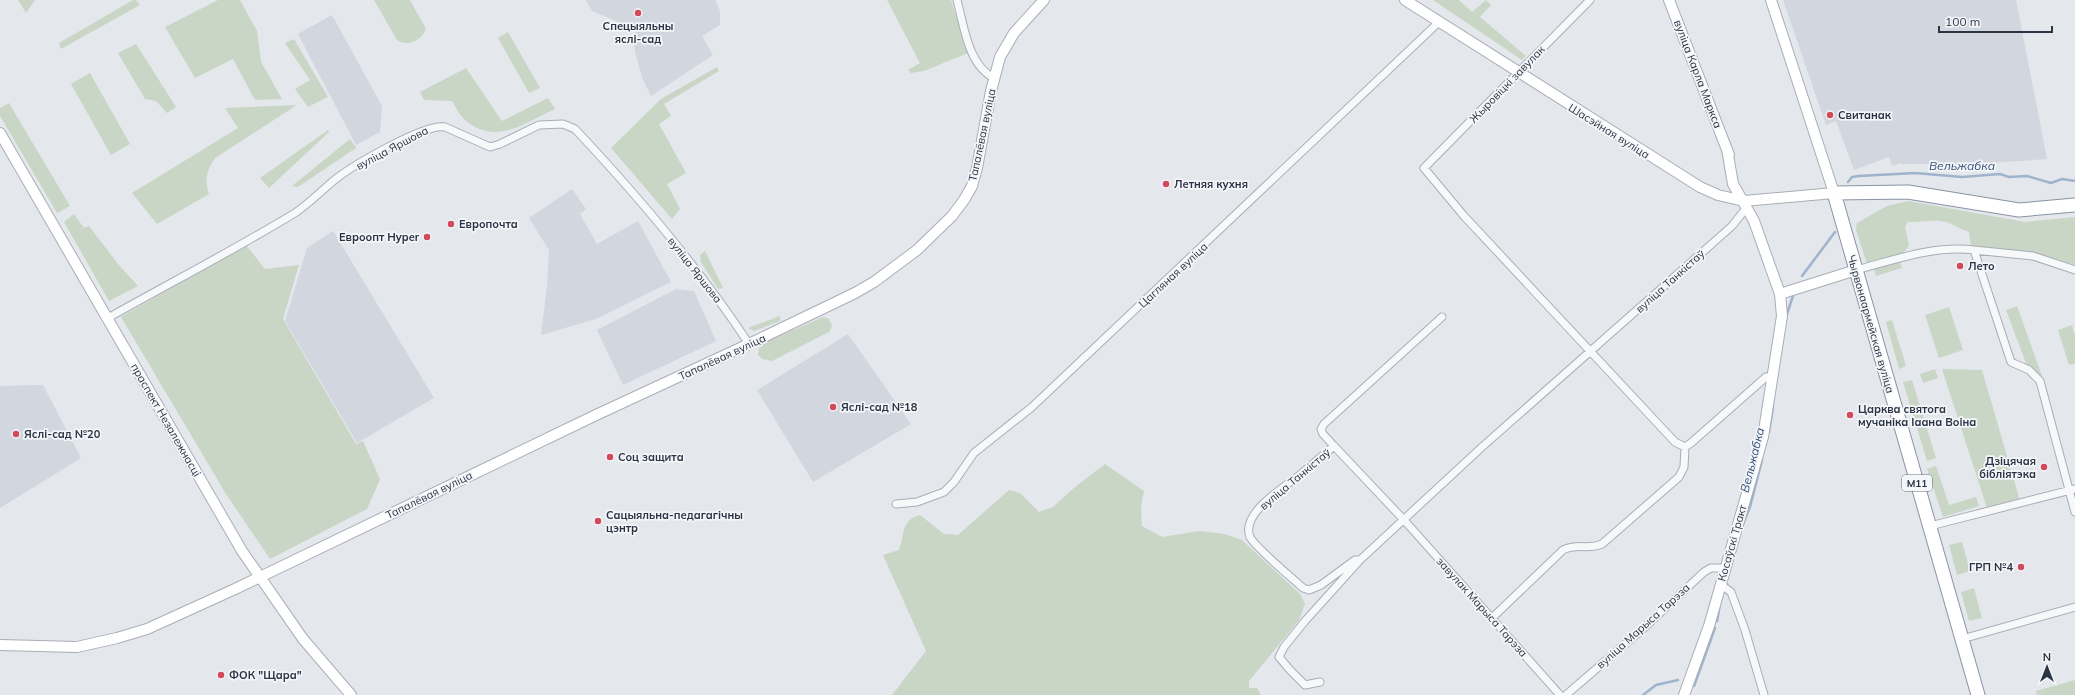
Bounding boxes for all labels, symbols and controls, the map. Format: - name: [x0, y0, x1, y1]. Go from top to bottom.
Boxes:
- marker: Спецыяльны яслі-сад: [633, 8, 643, 18]
- scale bar: [1939, 8, 2052, 34]
- text: 100 m: [1945, 14, 1980, 29]
- street label: вуліца Карла Маркса: [1671, 18, 1725, 130]
- place label: Спецыяльны яслі-сад: [603, 19, 673, 46]
- street label: Жыровіцкі завулак: [1466, 42, 1548, 126]
- street label: Тапалёвая вуліца: [965, 87, 999, 183]
- street label: Шасэйная вуліца: [1566, 100, 1652, 162]
- place label: Свитанак: [1838, 108, 1892, 122]
- marker: Свитанак: [1825, 110, 1835, 120]
- street label: вуліца Яршова: [354, 123, 430, 173]
- water label: Вельжабка: [1929, 158, 1995, 173]
- place label: Летняя кухня: [1174, 177, 1248, 191]
- marker: Летняя кухня: [1161, 179, 1171, 189]
- place label: Европочта: [459, 217, 518, 231]
- marker: Европочта: [446, 219, 456, 229]
- place label: Евроопт Hyper: [339, 230, 420, 244]
- marker: Евроопт Hyper: [422, 232, 432, 242]
- street label: вуліца Яршова: [665, 234, 725, 306]
- street label: Цагляная вуліца: [1136, 239, 1210, 311]
- street label: вуліца Танкістаў: [1633, 246, 1707, 316]
- street label: Чырвонаармейская вуліца: [1845, 253, 1897, 395]
- place label: Лето: [1968, 259, 1995, 273]
- marker: Лето: [1955, 261, 1965, 271]
- street label: Тапалёвая вуліца: [676, 331, 768, 383]
- street label: праспект Незалежнасці: [128, 361, 204, 479]
- place label: Яслі-сад №18: [841, 400, 918, 414]
- marker: Яслі-сад №18: [828, 402, 838, 412]
- place label: Царква святога мучаніка Іаана Воіна: [1858, 402, 1976, 429]
- marker: Царква святога мучаніка Іаана Воіна: [1845, 410, 1855, 420]
- water label: Вельжабка: [1737, 426, 1767, 494]
- place label: Яслі-сад №20: [24, 427, 101, 441]
- marker: Яслі-сад №20: [11, 429, 21, 439]
- street label: вуліца Танкістаў: [1257, 445, 1333, 513]
- place label: Соц защита: [618, 450, 684, 464]
- marker: Соц защита: [605, 452, 615, 462]
- place label: Дзіцячая бібліятэка: [1979, 454, 2036, 481]
- marker: Дзіцячая бібліятэка: [2039, 462, 2049, 472]
- street label: Тапалёвая вуліца: [383, 468, 475, 522]
- road number: М11: [1902, 475, 1932, 491]
- street label: Косаўскі Тракт: [1714, 503, 1750, 583]
- place label: Сацыяльна-педагагічны цэнтр: [606, 508, 743, 535]
- marker: Сацыяльна-педагагічны цэнтр: [593, 516, 603, 526]
- street label: завулак Марыса Тарэза: [1433, 554, 1531, 660]
- place label: ГРП №4: [1969, 560, 2013, 574]
- marker: ГРП №4: [2016, 562, 2026, 572]
- street label: вуліца Марыса Тарэза: [1593, 580, 1693, 672]
- north arrow: [2027, 647, 2067, 687]
- text: N: [2043, 650, 2051, 664]
- place label: ФОК "Щара": [229, 668, 302, 682]
- marker: ФОК "Щара": [216, 670, 226, 680]

